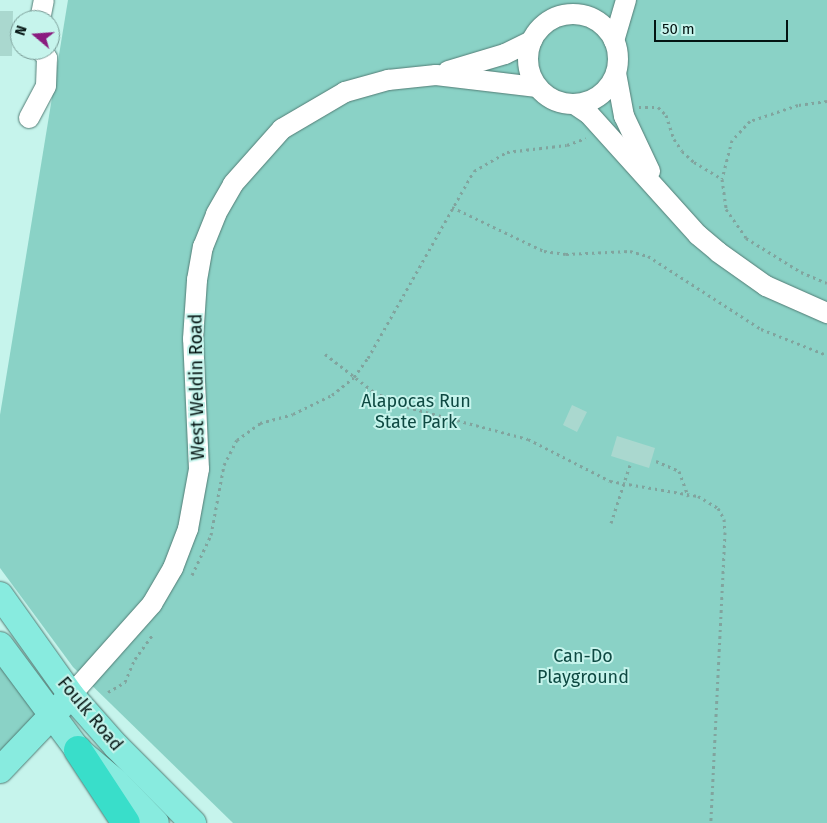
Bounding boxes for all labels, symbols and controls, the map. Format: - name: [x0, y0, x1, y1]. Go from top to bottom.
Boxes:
- north arrow: [10, 10, 60, 60]
- scale bar: [657, 10, 791, 42]
- text: 50 m: [662, 20, 695, 38]
- text: N: [12, 23, 31, 38]
- street label: West Weldin Road: [185, 314, 209, 460]
- park label: Alapocas Run State Park: [361, 391, 471, 434]
- park label: Can-Do Playground: [537, 646, 629, 689]
- street label: Foulk Road: [53, 673, 127, 755]

